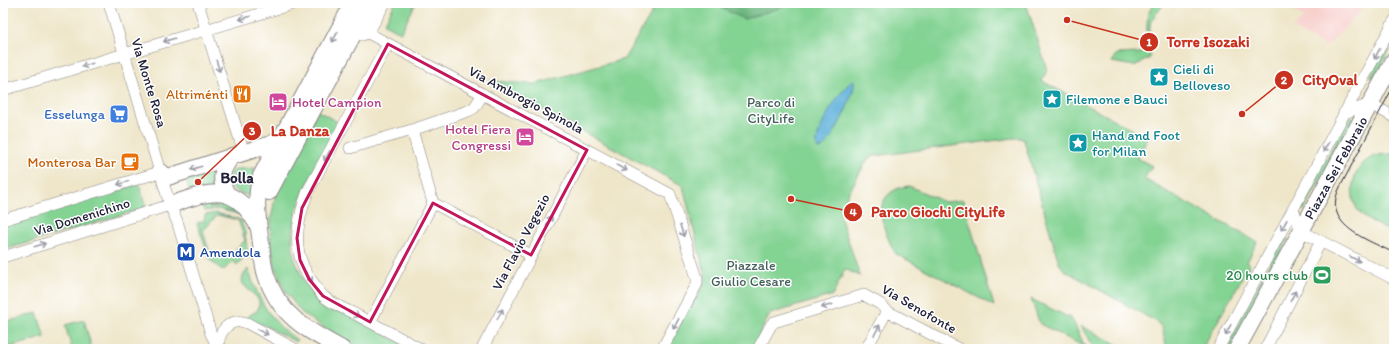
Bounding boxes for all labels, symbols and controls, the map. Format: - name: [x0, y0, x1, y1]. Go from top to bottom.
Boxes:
- one-way arrow: [238, 15, 251, 22]
- callout: Torre Isozaki: [1139, 29, 1257, 56]
- one-way arrow: [331, 31, 338, 43]
- text: Torre Isozaki: [1166, 33, 1250, 51]
- text: 1: [1146, 35, 1152, 49]
- street label: Via Monte Rosa: [127, 36, 171, 130]
- one-way arrow: [163, 37, 176, 44]
- one-way arrow: [1372, 48, 1380, 60]
- one-way arrow: [215, 60, 222, 73]
- place label: Cieli di Belloveso: [1173, 61, 1230, 94]
- one-way arrow: [81, 62, 94, 69]
- street label: Via Ambrogio Spinola: [466, 62, 587, 138]
- place icon: Cieli di Belloveso: [1148, 66, 1170, 88]
- callout: CityOval: [1274, 67, 1366, 94]
- text: CityOval: [1302, 71, 1359, 90]
- text: 2: [1281, 73, 1288, 87]
- restaurant icon: Altriménti: [231, 83, 253, 105]
- place label: Altriménti: [166, 86, 228, 103]
- place icon: Filemone e Bauci: [1041, 88, 1063, 110]
- hotel icon: Hotel Campion: [267, 91, 289, 113]
- place label: Filemone e Bauci: [1066, 91, 1168, 108]
- place label: Hotel Campion: [292, 94, 382, 111]
- park label: Parco di CityLife: [747, 94, 795, 127]
- supermarket icon: Esselunga: [108, 103, 130, 125]
- place label: Esselunga: [44, 106, 106, 123]
- street label: Piazza Sei Febbraio: [1301, 114, 1371, 222]
- callout: La Danza: [242, 118, 338, 145]
- place label: Hotel Fiera Congressi: [445, 121, 511, 154]
- text: La Danza: [271, 122, 330, 140]
- text: 3: [249, 124, 256, 138]
- hotel icon: Hotel Fiera Congressi: [514, 126, 536, 148]
- place label: Hand and Foot for Milan: [1092, 127, 1180, 160]
- place icon: Hand and Foot for Milan: [1067, 132, 1089, 154]
- one-way arrow: [1322, 141, 1329, 153]
- one-way arrow: [322, 150, 330, 162]
- cafe icon: Monterosa Bar: [119, 151, 141, 173]
- place label: Monterosa Bar: [27, 154, 117, 171]
- one-way arrow: [189, 165, 202, 172]
- one-way arrow: [616, 165, 628, 173]
- district label: Bolla: [220, 169, 254, 187]
- one-way arrow: [117, 180, 130, 187]
- street label: Via Flavio Vegezio: [488, 191, 554, 293]
- street label: Via Domenichino: [32, 194, 132, 240]
- callout: Parco Giochi CityLife: [843, 198, 1012, 225]
- text: Parco Giochi CityLife: [871, 203, 1005, 222]
- text: 4: [849, 205, 857, 219]
- one-way arrow: [546, 215, 554, 227]
- one-way arrow: [1279, 219, 1287, 231]
- one-way arrow: [679, 224, 686, 237]
- one-way arrow: [34, 241, 47, 248]
- metro station icon: Amendola: [175, 241, 197, 263]
- place label: Amendola: [200, 244, 262, 261]
- one-way arrow: [1349, 256, 1361, 263]
- park label: Piazzale Giulio Cesare: [711, 257, 791, 290]
- sports icon: 20 hours club: [1311, 264, 1333, 286]
- place label: 20 hours club: [1226, 267, 1308, 284]
- one-way arrow: [306, 271, 314, 283]
- street label: Via Senofonte: [878, 281, 960, 337]
- one-way arrow: [1290, 290, 1297, 302]
- one-way arrow: [820, 303, 833, 310]
- one-way arrow: [497, 309, 505, 321]
- one-way arrow: [348, 310, 360, 318]
- one-way arrow: [672, 318, 679, 330]
- one-way arrow: [873, 324, 881, 336]
- one-way arrow: [1224, 324, 1231, 336]
- one-way arrow: [257, 329, 269, 336]

